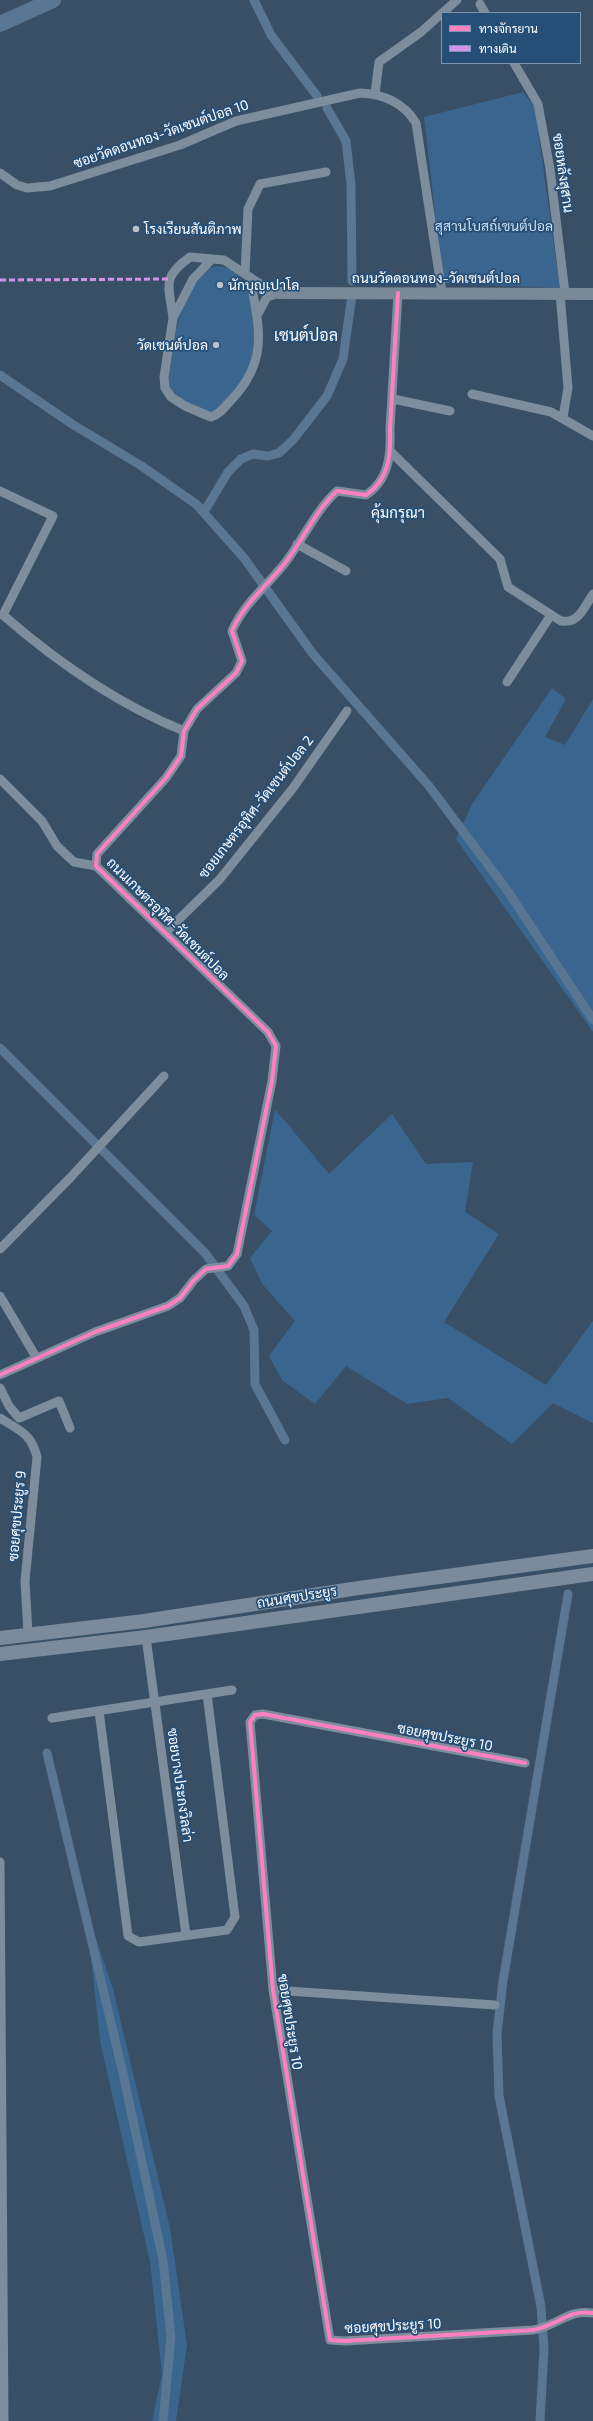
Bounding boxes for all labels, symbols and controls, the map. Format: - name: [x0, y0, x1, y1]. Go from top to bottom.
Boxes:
- legend: [441, 12, 581, 64]
- text: ทางจักรยาน: [479, 21, 538, 35]
- text: ทางเดิน: [479, 41, 517, 55]
- street label: ซอยวัดดอนทอง-วัดเซนต์ปอล 10: [71, 96, 251, 172]
- street label: ซอยหลังสุสาน: [549, 132, 577, 214]
- park label: สุสานโบสถ์เซนต์ปอล: [435, 218, 553, 234]
- place label: โรงเรียนสันติภาพ: [144, 221, 242, 237]
- marker: โรงเรียนสันติภาพ: [131, 224, 141, 234]
- street label: ถนนวัดดอนทอง-วัดเซนต์ปอล: [352, 270, 520, 286]
- place label: นักบุญเปาโล: [228, 277, 299, 293]
- marker: นักบุญเปาโล: [215, 280, 225, 290]
- district label: เซนต์ปอล: [274, 326, 338, 346]
- place label: วัดเซนต์ปอล: [137, 337, 208, 353]
- marker: วัดเซนต์ปอล: [211, 340, 221, 350]
- district label: คุ้มกรุณา: [371, 504, 425, 522]
- street label: ซอยเกษตรอุทิศ-วัดเซนต์ปอล 2: [195, 732, 317, 882]
- street label: ถนนเกษตรอุทิศ-วัดเซนต์ปอล: [103, 854, 233, 984]
- street label: ซอยศุขประยูร 9: [5, 1470, 29, 1562]
- street label: ถนนศุขประยูร: [256, 1582, 338, 1612]
- street label: ซอยศุขประยูร 10: [396, 1720, 494, 1754]
- street label: ซอยบางประกงวิลล่า: [164, 1727, 196, 1843]
- street label: ซอยศุขประยูร 10: [274, 1973, 306, 2071]
- street label: ซอยศุขประยูร 10: [344, 2315, 442, 2337]

